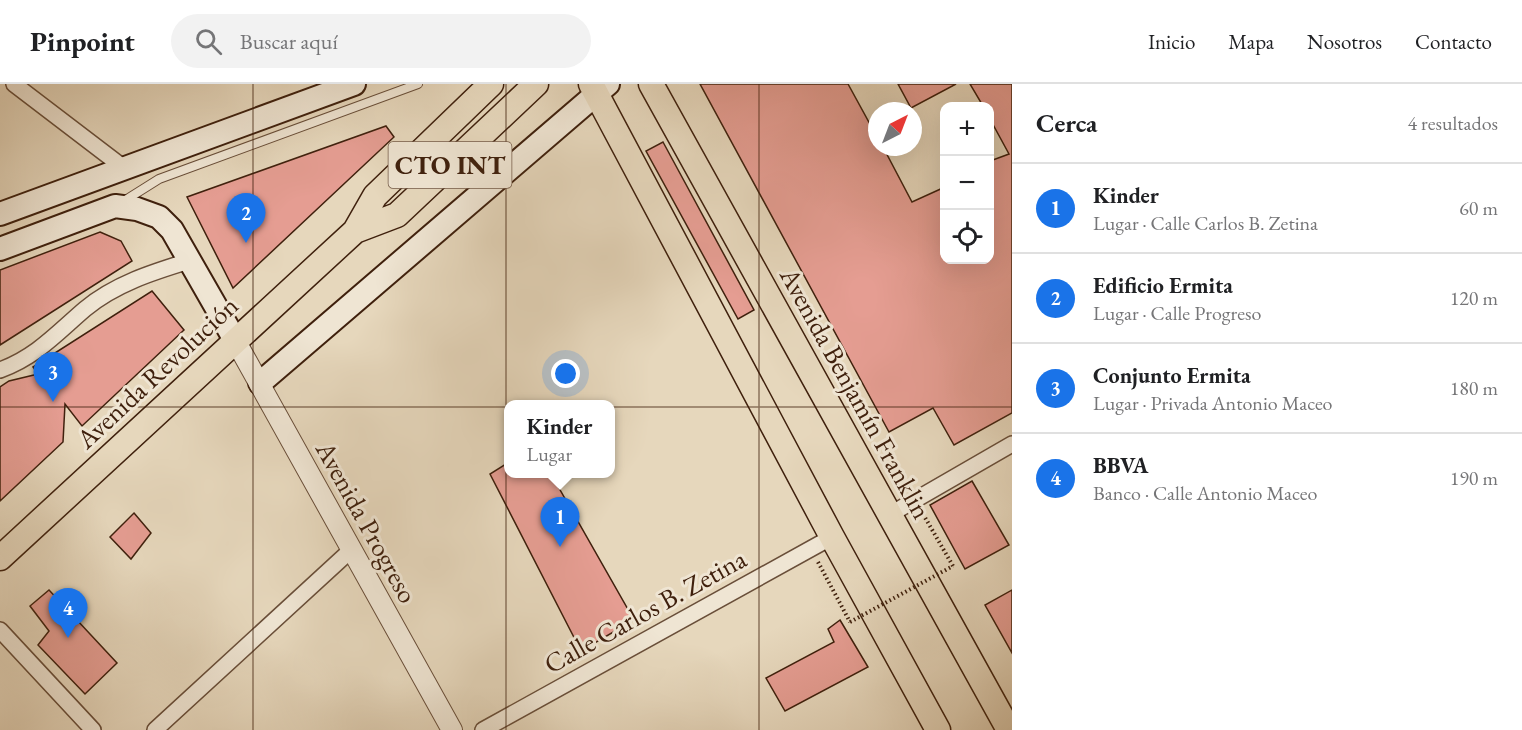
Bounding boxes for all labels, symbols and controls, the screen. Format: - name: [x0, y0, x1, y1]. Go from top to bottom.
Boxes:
- search box: [171, 14, 591, 68]
- text: Pinpoint: [30, 23, 135, 59]
- icon: search: [192, 25, 225, 58]
- text: Buscar aquí: [240, 27, 338, 56]
- text: Inicio: [1148, 28, 1195, 55]
- text: Mapa: [1228, 28, 1274, 55]
- text: Nosotros: [1307, 28, 1382, 55]
- text: Contacto: [1415, 28, 1492, 55]
- north arrow: [868, 102, 922, 156]
- map controls: [940, 102, 994, 264]
- button: +: [940, 102, 994, 156]
- text: Cerca: [1036, 106, 1097, 140]
- text: 4 resultados: [1407, 110, 1498, 136]
- road number: CTO INT: [388, 142, 512, 188]
- button: −: [940, 156, 994, 210]
- text: Kinder: [1093, 181, 1159, 210]
- pin: 2: [226, 194, 266, 243]
- text: 1: [1050, 195, 1061, 221]
- text: 60 m: [1459, 195, 1498, 221]
- button: locate: [940, 210, 994, 264]
- text: Lugar · Calle Carlos B. Zetina: [1093, 210, 1318, 236]
- street label: Avenida Benjamín Franklin: [772, 260, 940, 525]
- text: Edificio Ermita: [1093, 271, 1233, 300]
- text: 2: [1050, 285, 1061, 311]
- text: 120 m: [1450, 285, 1498, 311]
- street label: Avenida Revolución: [68, 288, 245, 457]
- text: Lugar · Calle Progreso: [1093, 300, 1261, 326]
- pin: 3: [34, 352, 72, 402]
- your location: [551, 359, 580, 388]
- text: Conjunto Ermita: [1093, 361, 1251, 390]
- text: 3: [1050, 375, 1061, 401]
- text: 180 m: [1450, 375, 1498, 401]
- text: Lugar · Privada Antonio Maceo: [1093, 390, 1333, 416]
- popup: [504, 400, 615, 478]
- text: Kinder: [527, 412, 592, 441]
- street label: Avenida Progreso: [308, 434, 426, 609]
- text: Lugar: [527, 441, 572, 467]
- text: BBVA: [1093, 451, 1148, 480]
- text: 4: [1050, 465, 1061, 491]
- text: 190 m: [1450, 465, 1498, 491]
- text: Banco · Calle Antonio Maceo: [1093, 480, 1317, 506]
- pin: 1: [540, 498, 580, 547]
- street label: Calle Carlos B. Zetina: [538, 541, 753, 681]
- pin: 4: [48, 588, 88, 638]

